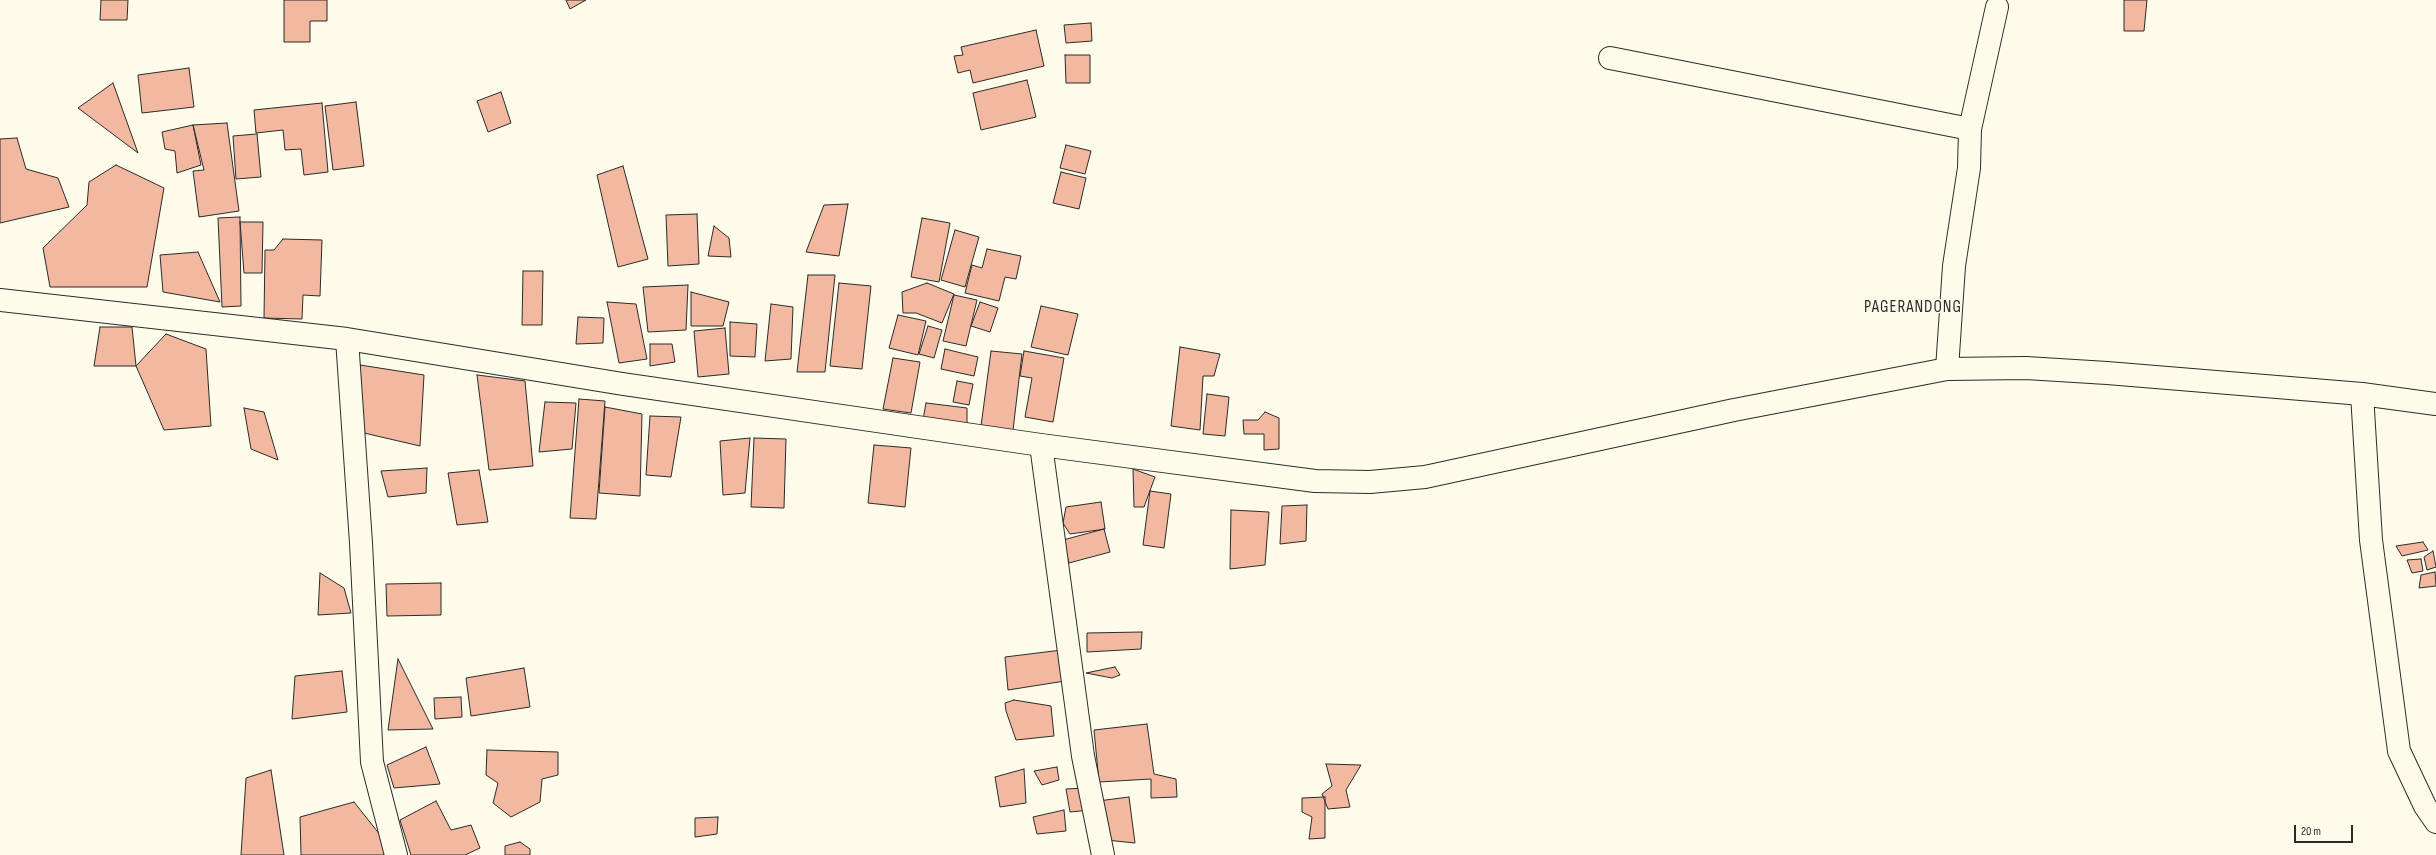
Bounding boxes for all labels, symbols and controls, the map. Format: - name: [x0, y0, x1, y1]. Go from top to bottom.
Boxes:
- district label: PAGERANDONG: [1864, 298, 1962, 318]
- scale bar: [2296, 817, 2355, 843]
- text: 20 m: [2301, 824, 2321, 839]

